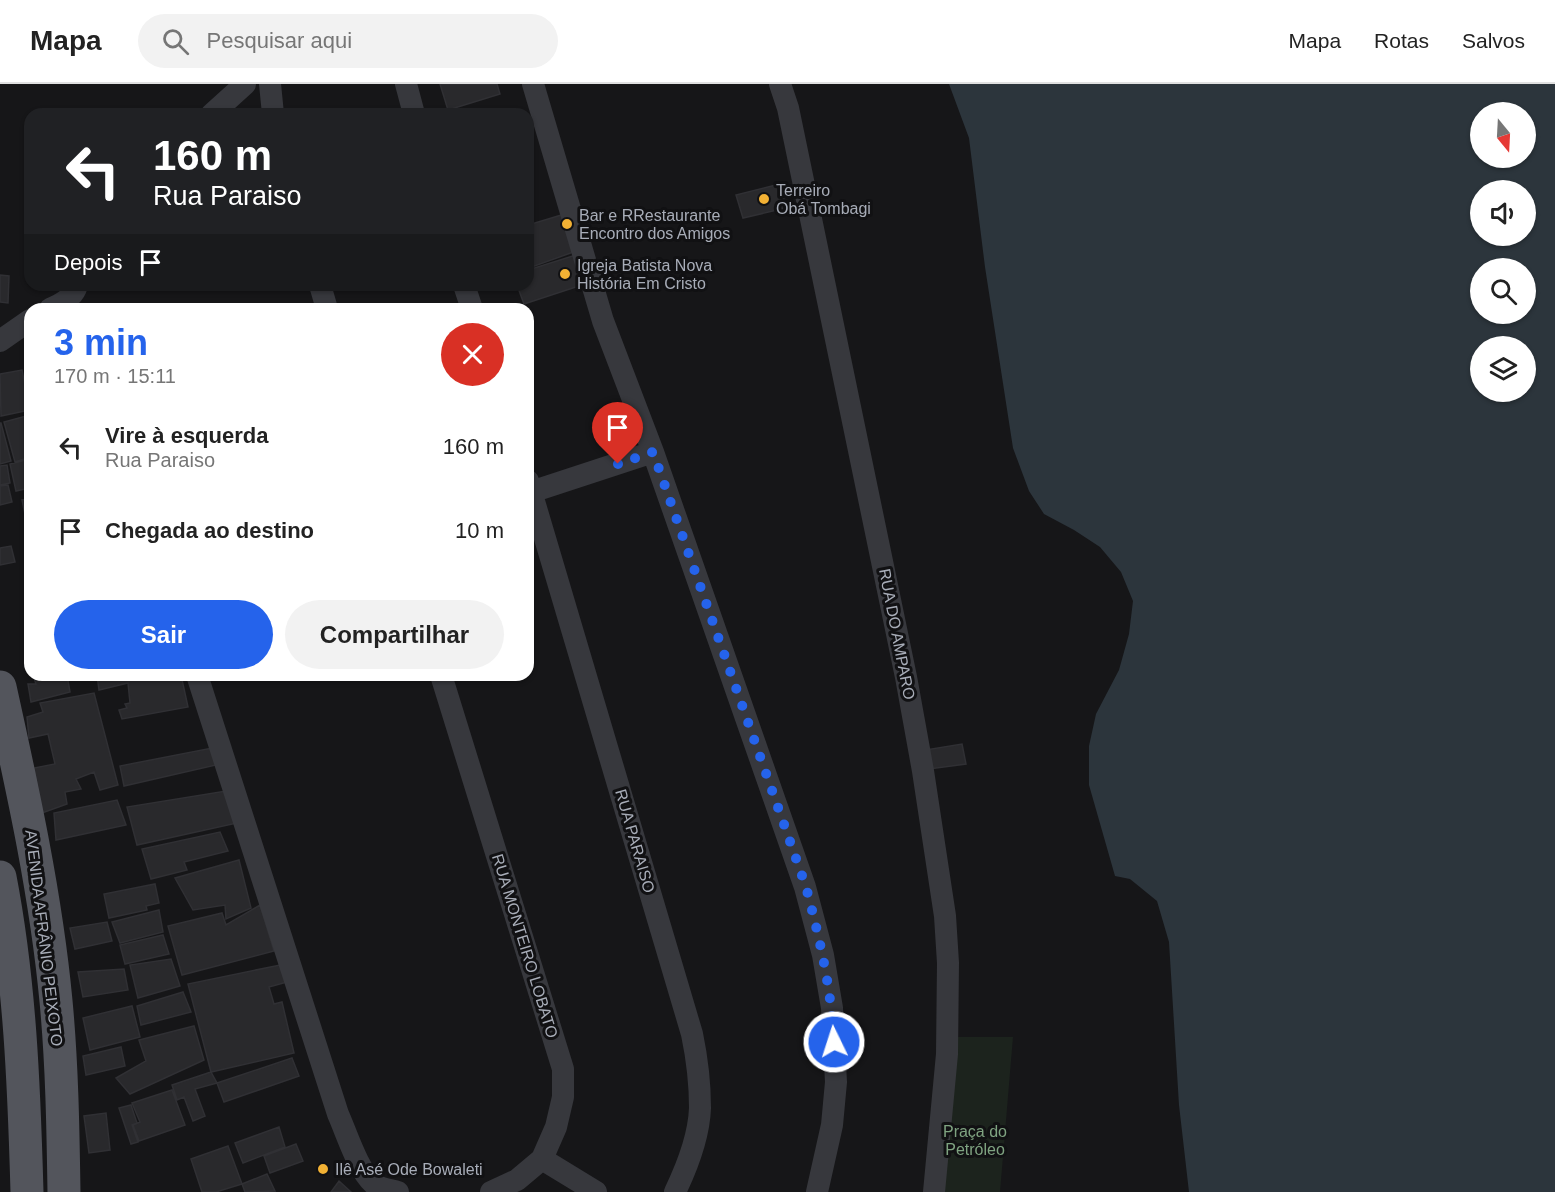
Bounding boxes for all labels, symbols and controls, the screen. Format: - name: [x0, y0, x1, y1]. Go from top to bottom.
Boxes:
- search box: [138, 14, 558, 68]
- text: Mapa: [30, 25, 102, 56]
- icon: search: [159, 25, 192, 58]
- text: Pesquisar aqui: [207, 28, 352, 53]
- text: Mapa: [1289, 29, 1341, 52]
- text: Rotas: [1374, 29, 1429, 52]
- text: Salvos: [1462, 29, 1525, 52]
- north arrow: [1470, 102, 1536, 168]
- map controls: [1470, 102, 1536, 402]
- icon: left: [54, 132, 132, 210]
- text: 160 m: [153, 132, 272, 179]
- button: sound: [1470, 180, 1536, 246]
- text: Rua Paraiso: [153, 181, 302, 211]
- place label: Terreiro Obá Tombagi: [776, 182, 871, 217]
- marker: Terreiro Obá Tombagi: [757, 192, 771, 206]
- place label: Bar e RRestaurante Encontro dos Amigos: [579, 207, 730, 242]
- marker: Bar e RRestaurante Encontro dos Amigos: [560, 217, 574, 231]
- icon: arrive: [134, 246, 167, 279]
- text: Depois: [54, 250, 122, 275]
- place label: Igreja Batista Nova História Em Cristo: [577, 257, 712, 292]
- button: search: [1470, 258, 1536, 324]
- marker: Igreja Batista Nova História Em Cristo: [558, 267, 572, 281]
- text: 3 min: [54, 322, 148, 363]
- button: close: [441, 323, 504, 386]
- button: layers: [1470, 336, 1536, 402]
- text: 170 m · 15:11: [54, 365, 176, 387]
- pin: [592, 402, 643, 464]
- icon: arrive: [601, 411, 634, 444]
- text: Vire à esquerda: [105, 423, 268, 448]
- icon: left: [54, 431, 87, 464]
- text: 160 m: [443, 434, 504, 459]
- text: Rua Paraiso: [105, 449, 215, 471]
- icon: arrive: [54, 515, 87, 548]
- text: Chegada ao destino: [105, 518, 314, 543]
- text: 10 m: [455, 518, 504, 543]
- street label: RUA DO AMPARO: [876, 567, 918, 701]
- button: Sair: [54, 600, 273, 669]
- button: Compartilhar: [285, 600, 504, 669]
- street label: RUA PARAISO: [612, 787, 658, 895]
- street label: AVENIDA AFRÂNIO PEIXOTO: [22, 829, 67, 1047]
- street label: RUA MONTEIRO LOBATO: [489, 852, 561, 1040]
- position arrow: [802, 1010, 866, 1074]
- park label: Praça do Petróleo: [943, 1123, 1007, 1158]
- place label: Ilê Asé Ode Bowaleti: [335, 1161, 483, 1178]
- marker: Ilê Asé Ode Bowaleti: [316, 1162, 330, 1176]

